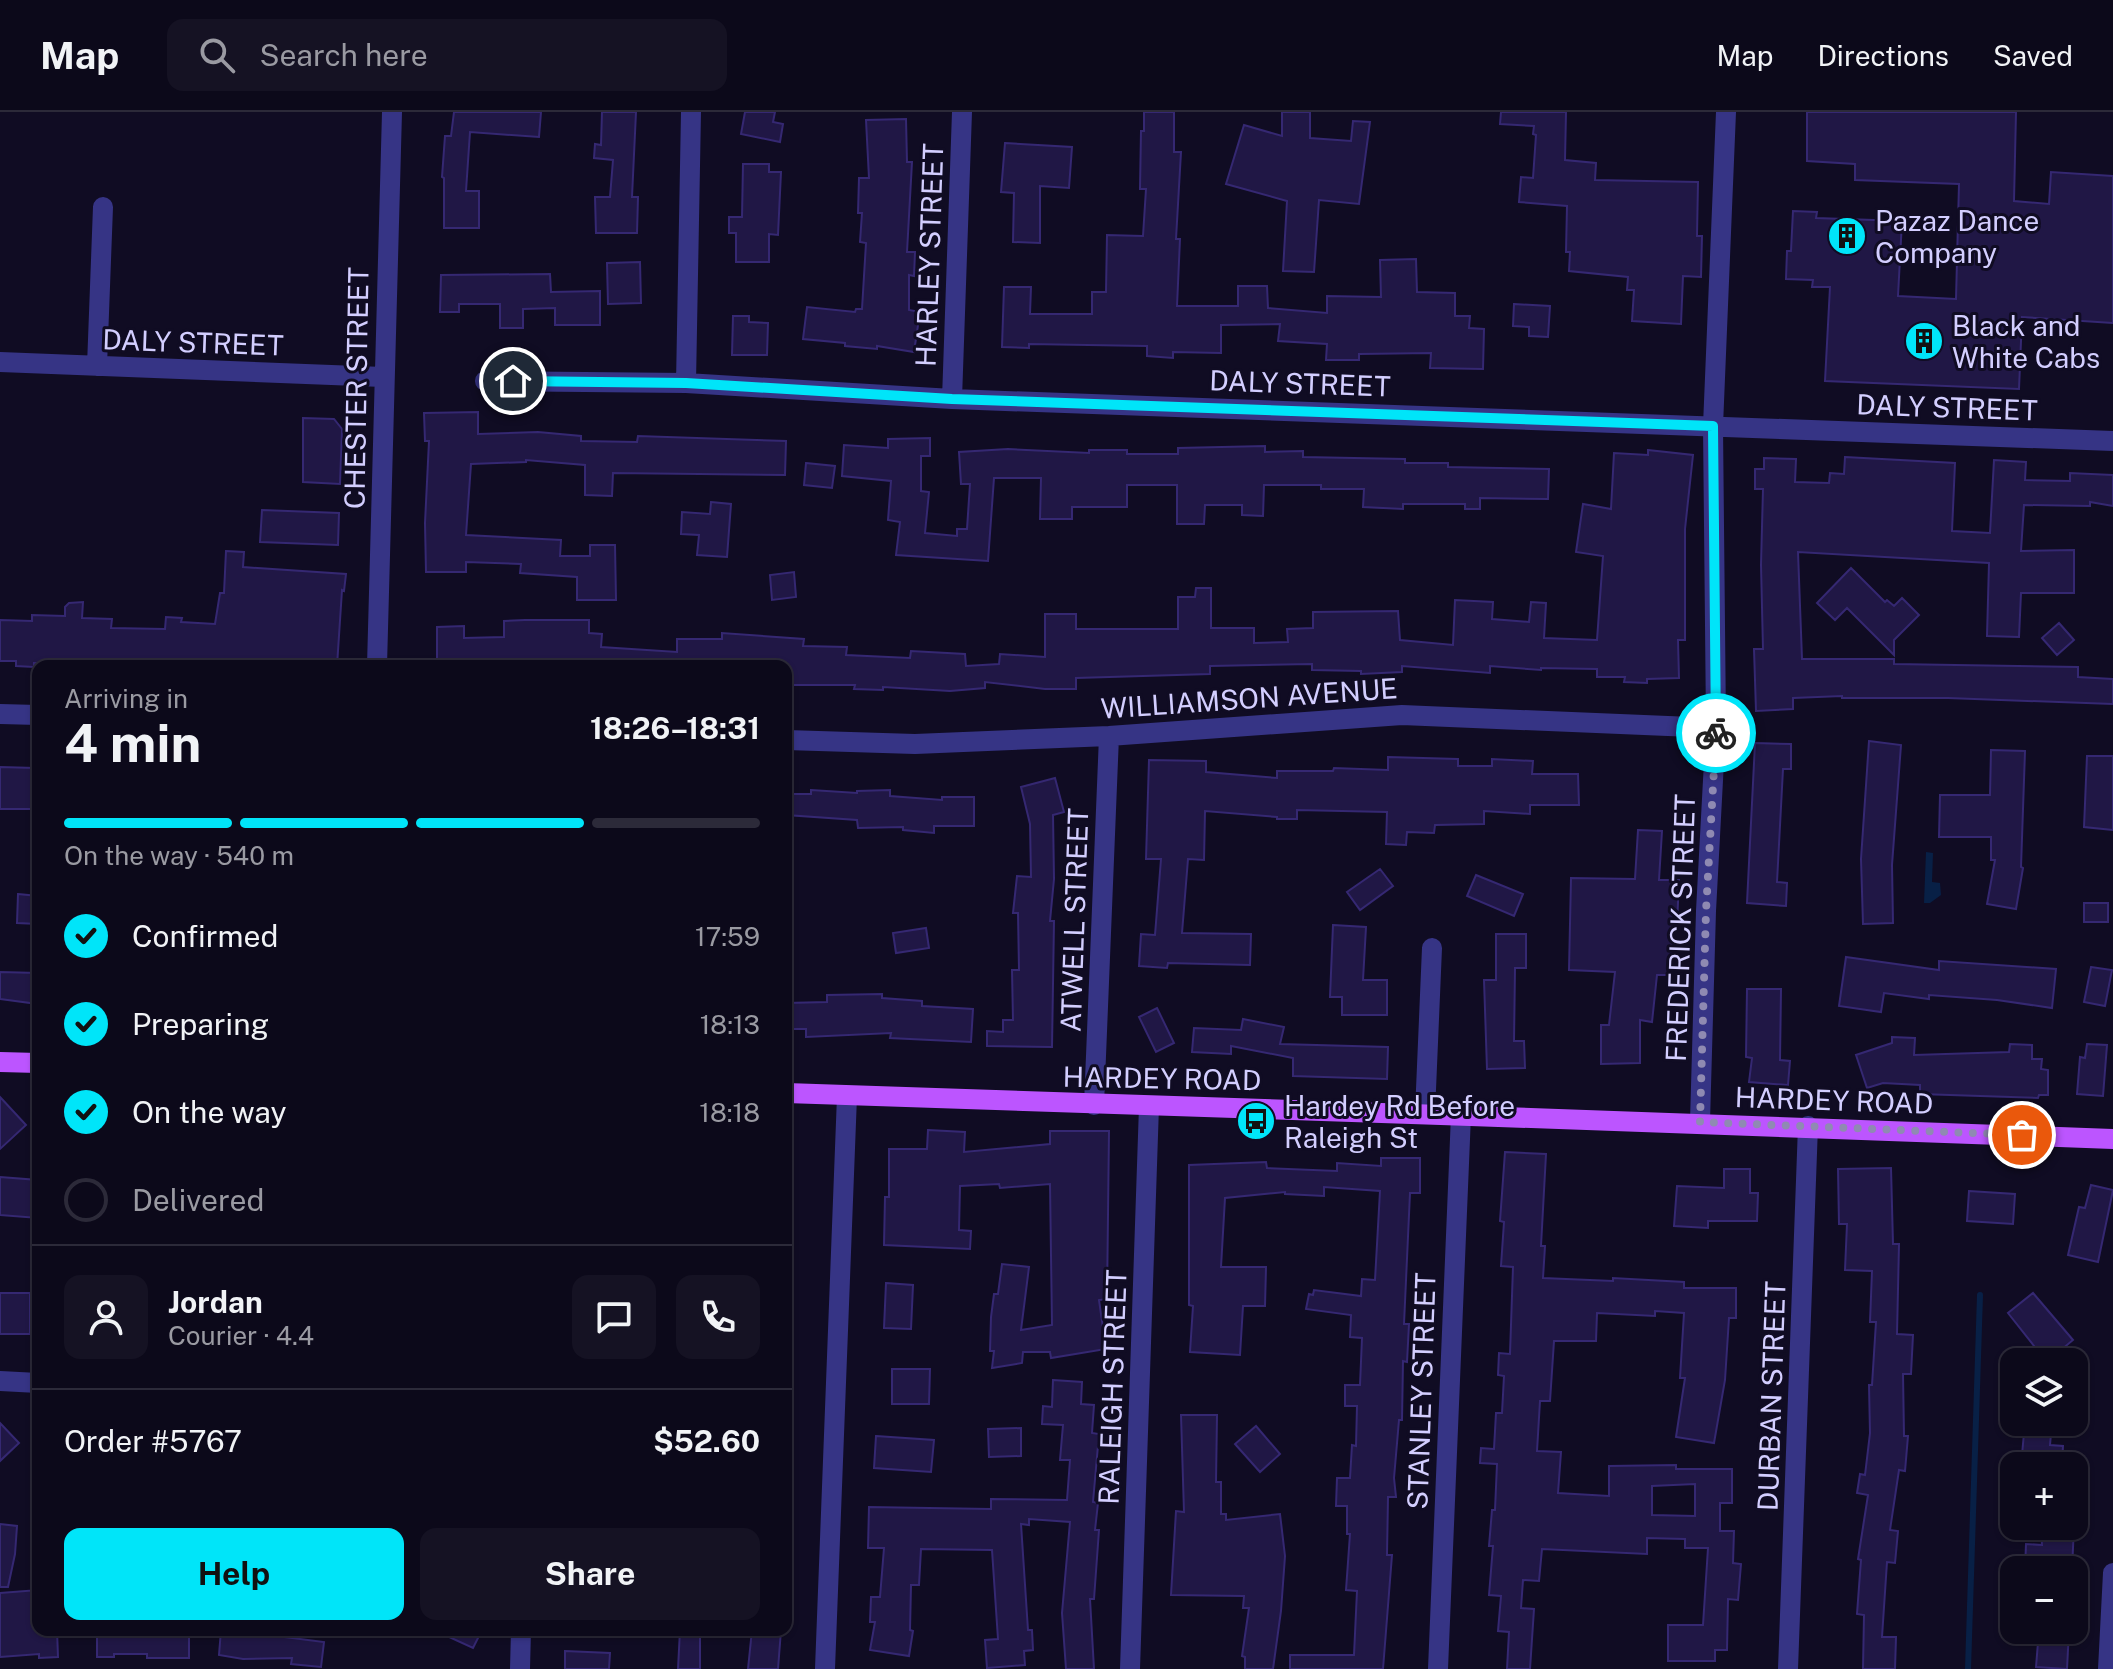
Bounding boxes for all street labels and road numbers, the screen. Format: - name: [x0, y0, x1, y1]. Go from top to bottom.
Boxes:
- street label: HARLEY STREET: [909, 143, 949, 367]
- street label: CHESTER STREET: [337, 267, 375, 509]
- street label: DALY STREET: [102, 322, 284, 362]
- street label: DALY STREET: [1209, 363, 1391, 403]
- street label: DALY STREET: [1856, 387, 2038, 427]
- street label: WILLIAMSON AVENUE: [1099, 671, 1399, 725]
- street label: FREDERICK STREET: [1659, 793, 1701, 1063]
- street label: ATWELL STREET: [1054, 807, 1094, 1033]
- street label: HARDEY ROAD: [1062, 1060, 1262, 1096]
- street label: HARDEY ROAD: [1734, 1080, 1934, 1120]
- street label: RALEIGH STREET: [1091, 1269, 1133, 1505]
- street label: STANLEY STREET: [1400, 1272, 1442, 1510]
- street label: DURBAN STREET: [1750, 1280, 1792, 1512]

